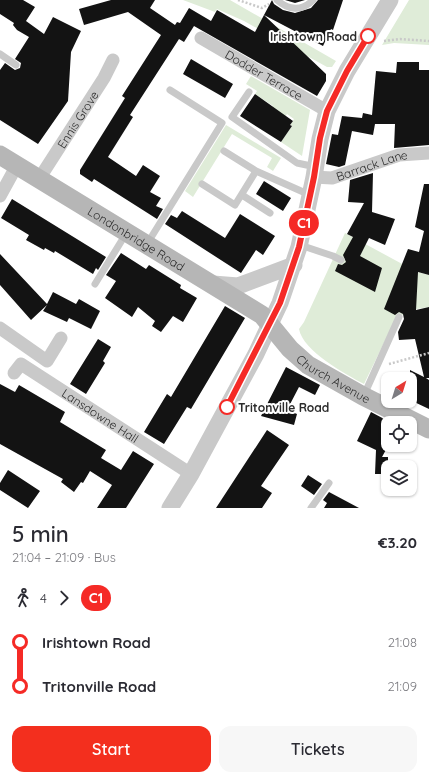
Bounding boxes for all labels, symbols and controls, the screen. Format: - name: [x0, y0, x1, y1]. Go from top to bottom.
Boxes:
- marker: Irishtown Road: [360, 28, 376, 44]
- place label: Irishtown Road: [270, 29, 357, 44]
- street label: Dodder Terrace: [223, 46, 306, 103]
- street label: Ennis Grove: [53, 88, 101, 151]
- street label: Barrack Lane: [334, 147, 408, 184]
- street label: Londonbridge Road: [85, 203, 188, 274]
- line badge: C1: [286, 210, 322, 236]
- text: C1: [297, 214, 311, 232]
- street label: Church Avenue: [293, 351, 373, 406]
- north arrow: [381, 372, 417, 408]
- map controls: [381, 372, 417, 496]
- street label: Lansdowne Hall: [59, 385, 142, 446]
- marker: Tritonville Road: [219, 399, 235, 415]
- place label: Tritonville Road: [238, 400, 329, 415]
- button: locate: [381, 416, 417, 452]
- button: layers: [381, 460, 417, 496]
- text: 5 min: [12, 520, 69, 548]
- text: €3.20: [378, 533, 417, 552]
- text: 21:04 – 21:09 · Bus: [12, 549, 116, 565]
- icon: walk: [12, 587, 34, 609]
- icon: forward: [53, 587, 75, 609]
- text: C1: [89, 589, 103, 607]
- text: 4: [40, 590, 47, 606]
- text: Irishtown Road: [42, 633, 151, 652]
- text: 21:08: [388, 634, 417, 650]
- text: Tritonville Road: [42, 677, 156, 696]
- text: 21:09: [388, 678, 417, 694]
- button: Start: [12, 726, 211, 772]
- button: Tickets: [219, 726, 417, 772]

